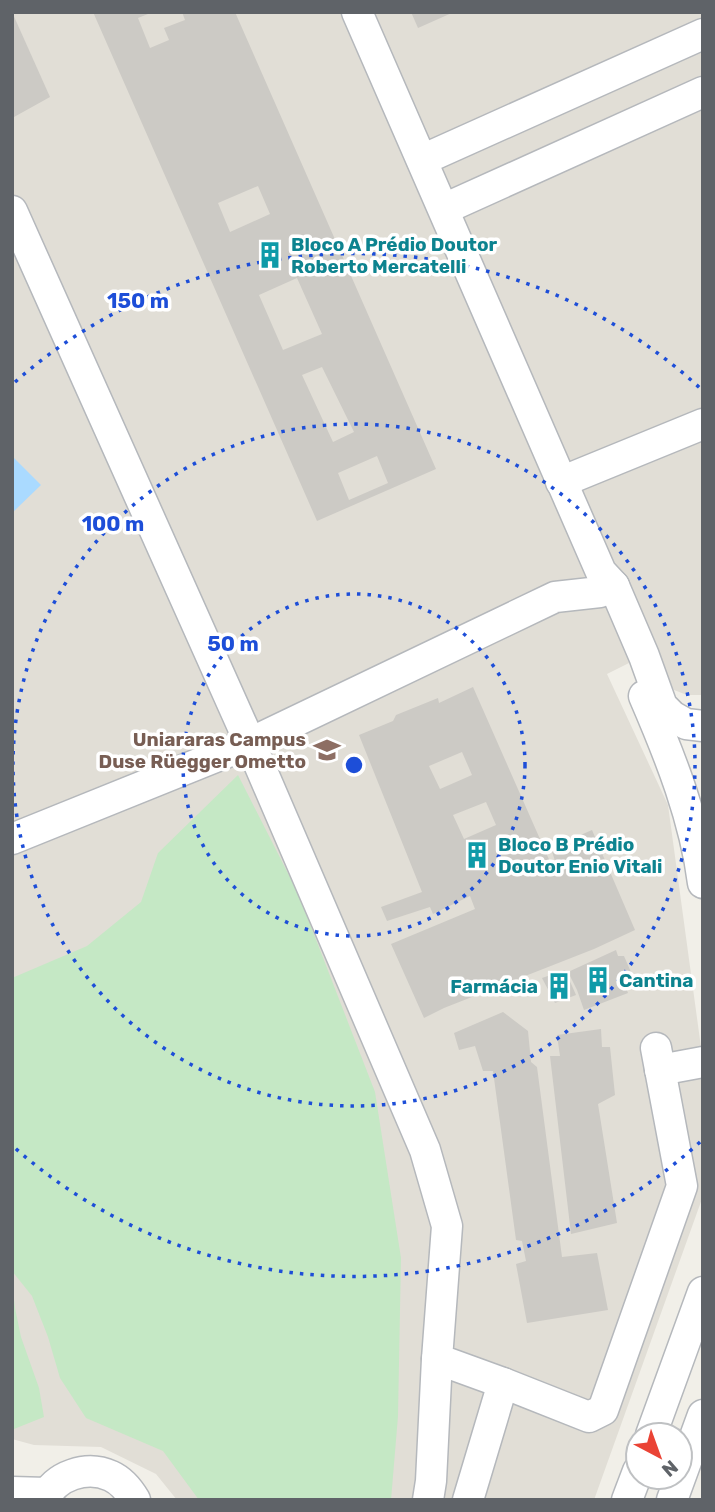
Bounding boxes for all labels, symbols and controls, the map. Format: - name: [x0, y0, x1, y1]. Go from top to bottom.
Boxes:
- place label: Bloco A Prédio Doutor Roberto Mercatelli: [291, 233, 498, 278]
- building icon: Bloco A Prédio Doutor Roberto Mercatelli: [255, 240, 285, 270]
- text: 150 m: [107, 288, 169, 313]
- text: 100 m: [82, 511, 144, 536]
- text: 50 m: [207, 631, 259, 656]
- place label: Uniararas Campus Duse Rüegger Ometto: [99, 728, 306, 773]
- school or university icon: Uniararas Campus Duse Rüegger Ometto: [312, 735, 342, 765]
- centre of rings: [342, 753, 366, 777]
- place label: Bloco B Prédio Doutor Enio Vitali: [498, 833, 663, 878]
- building icon: Bloco B Prédio Doutor Enio Vitali: [462, 840, 492, 870]
- building icon: Cantina: [583, 965, 613, 995]
- place label: Cantina: [619, 969, 693, 992]
- building icon: Farmácia: [544, 971, 574, 1001]
- place label: Farmácia: [450, 975, 538, 998]
- north arrow: [624, 1421, 694, 1491]
- text: N: [657, 1455, 683, 1482]

